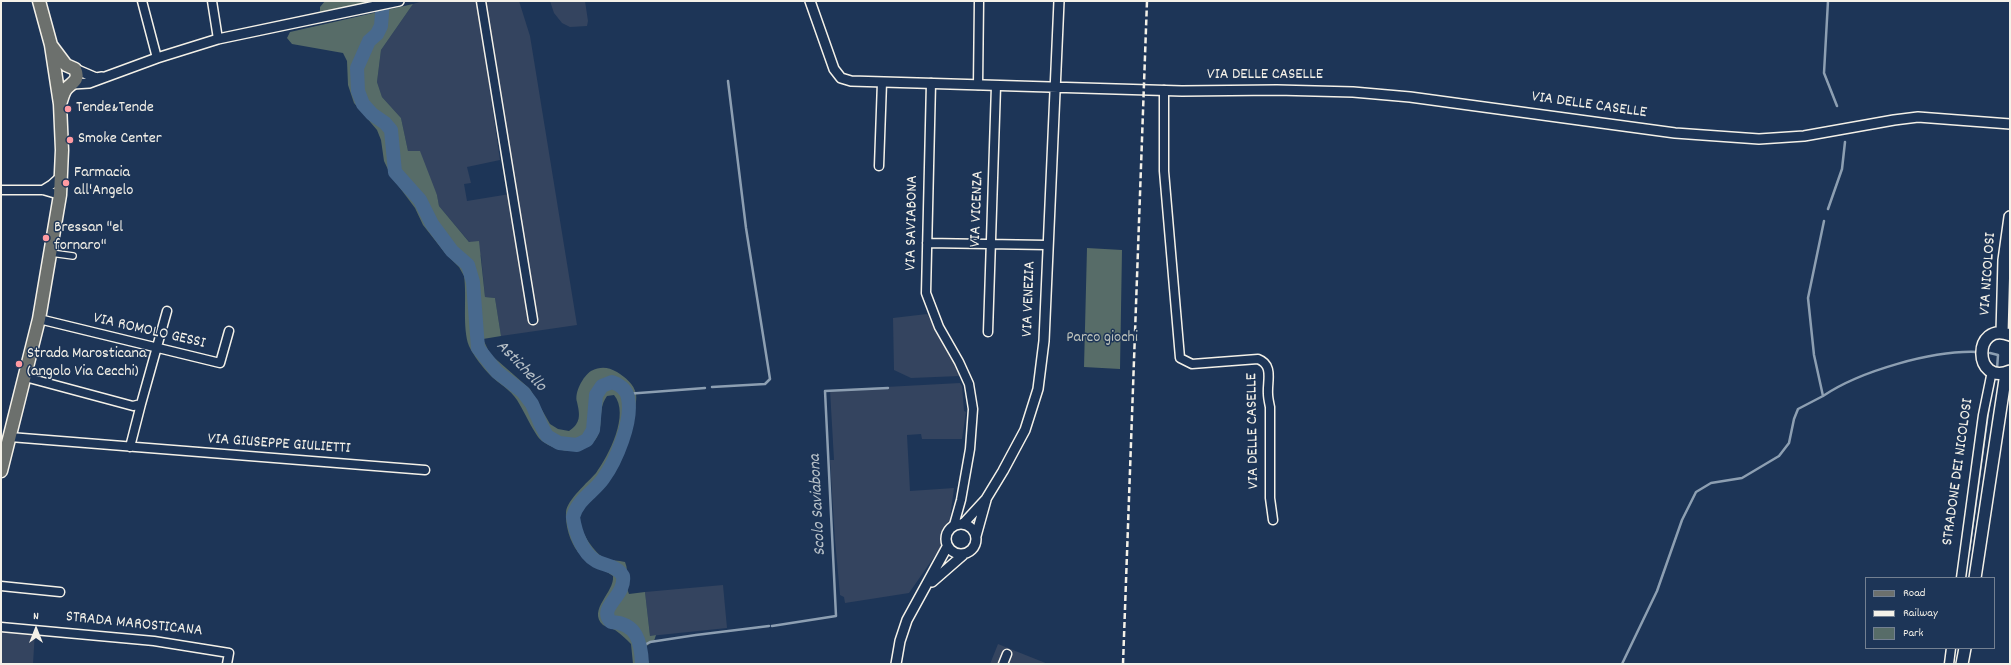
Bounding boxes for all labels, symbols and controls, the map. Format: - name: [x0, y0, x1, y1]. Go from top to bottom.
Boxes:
- street label: VIA DELLE CASELLE: [1207, 66, 1323, 86]
- street label: VIA DELLE CASELLE: [1530, 88, 1648, 124]
- place label: Tende&Tende: [76, 99, 154, 119]
- marker: Tende&Tende: [63, 104, 73, 114]
- place label: Smoke Center: [78, 130, 162, 150]
- marker: Smoke Center: [65, 135, 75, 145]
- place label: Farmacia all'Angelo: [74, 164, 133, 202]
- street label: VIA VICENZA: [967, 170, 989, 248]
- street label: VIA SAVIABONA: [903, 175, 923, 271]
- marker: Farmacia all'Angelo: [61, 178, 71, 188]
- place label: Bressan "el fornaro": [54, 219, 123, 257]
- street label: VIA NICOLOSI: [1977, 232, 2001, 316]
- marker: Bressan "el fornaro": [41, 233, 51, 243]
- street label: VIA VENEZIA: [1019, 261, 1041, 337]
- street label: VIA ROMOLO GESSI: [91, 310, 207, 354]
- park label: Parco giochi: [1066, 329, 1138, 349]
- water label: Astichello: [491, 337, 549, 397]
- place label: Strada Marosticana (angolo Via Cecchi): [27, 345, 146, 383]
- marker: Strada Marosticana (angolo Via Cecchi): [14, 359, 24, 369]
- street label: VIA DELLE CASELLE: [1243, 373, 1265, 489]
- street label: STRADONE DEI NICOLOSI: [1939, 397, 1979, 547]
- street label: VIA GIUSEPPE GIULIETTI: [207, 430, 351, 460]
- water label: Scolo Saviabona: [806, 454, 832, 556]
- legend: [1865, 577, 1995, 649]
- text: Road: [1903, 585, 1925, 602]
- text: Railway: [1903, 605, 1938, 622]
- street label: STRADA MAROSTICANA: [65, 608, 203, 642]
- north arrow: [16, 609, 56, 649]
- text: N: [33, 609, 39, 625]
- text: Park: [1903, 625, 1923, 642]

